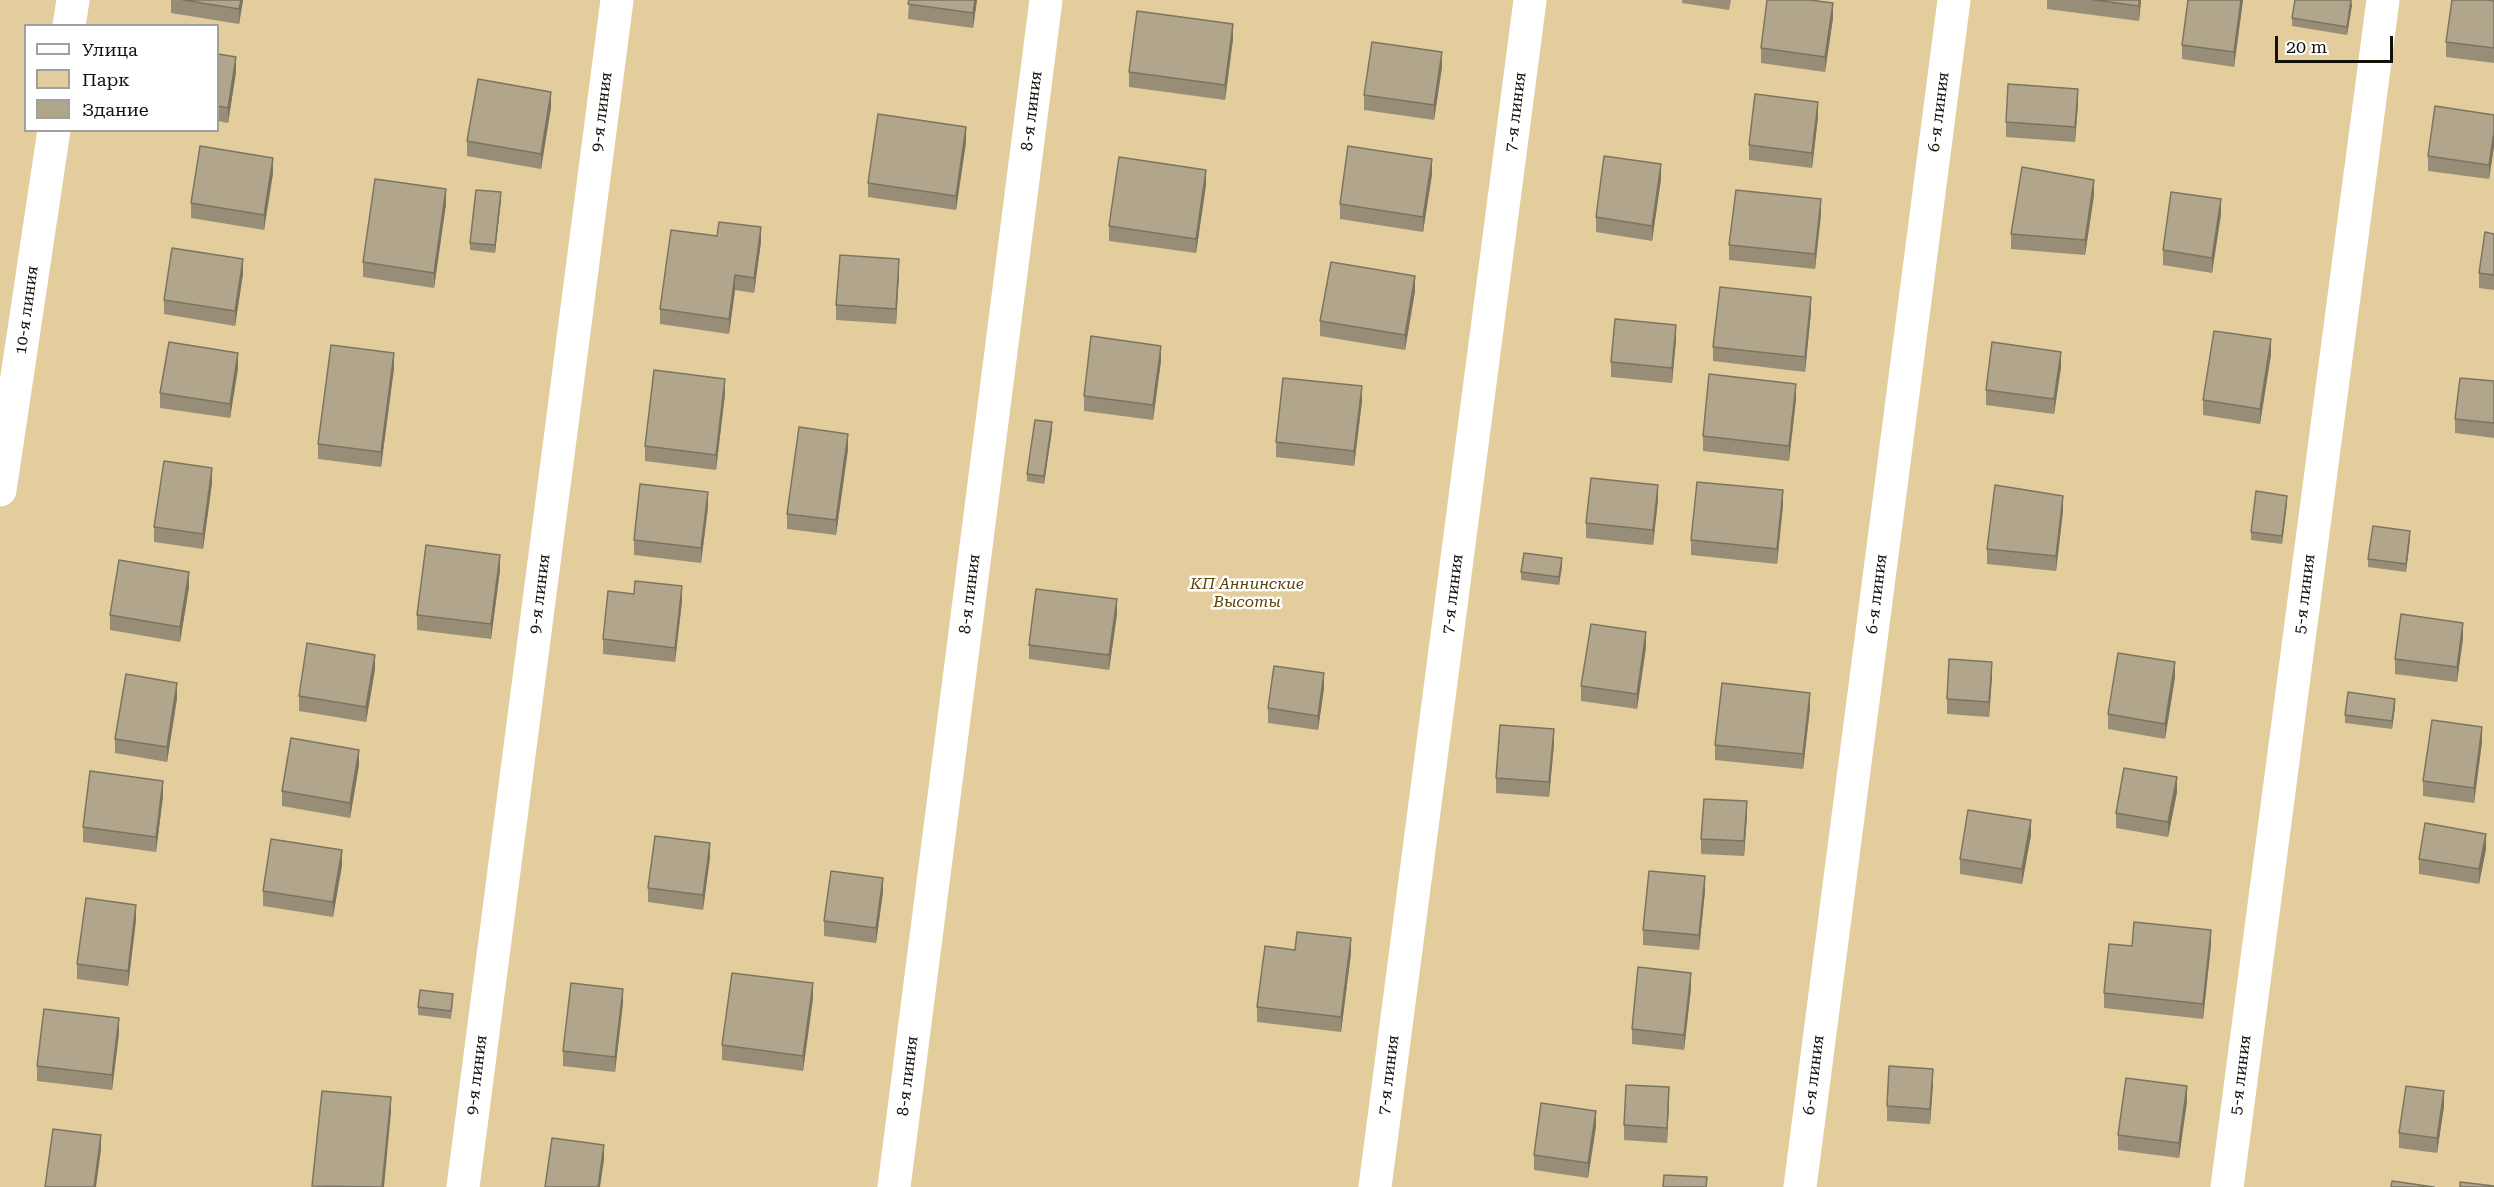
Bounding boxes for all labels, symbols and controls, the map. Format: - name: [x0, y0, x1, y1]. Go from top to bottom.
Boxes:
- legend: [24, 24, 219, 132]
- scale bar: [2278, 24, 2396, 62]
- text: 20 m: [2286, 36, 2327, 57]
- text: Улица: [82, 39, 138, 60]
- text: Парк: [82, 69, 130, 90]
- street label: 8-я линия: [1018, 70, 1046, 152]
- street label: 9-я линия: [588, 71, 616, 153]
- street label: 7-я линия: [1502, 71, 1530, 153]
- street label: 6-я линия: [1925, 71, 1953, 153]
- text: Здание: [82, 99, 149, 120]
- street label: 10-я линия: [11, 264, 43, 356]
- street label: 9-я линия: [526, 553, 554, 635]
- street label: 8-я линия: [956, 553, 984, 635]
- street label: 7-я линия: [1439, 553, 1467, 635]
- street label: 6-я линия: [1863, 553, 1891, 635]
- street label: 5-я линия: [2291, 553, 2319, 635]
- park label: КП Аннинские Высоты: [1190, 574, 1304, 612]
- street label: 9-я линия: [463, 1034, 491, 1116]
- street label: 7-я линия: [1375, 1034, 1403, 1116]
- street label: 6-я линия: [1800, 1034, 1828, 1116]
- street label: 5-я линия: [2227, 1034, 2255, 1116]
- street label: 8-я линия: [894, 1035, 922, 1117]

